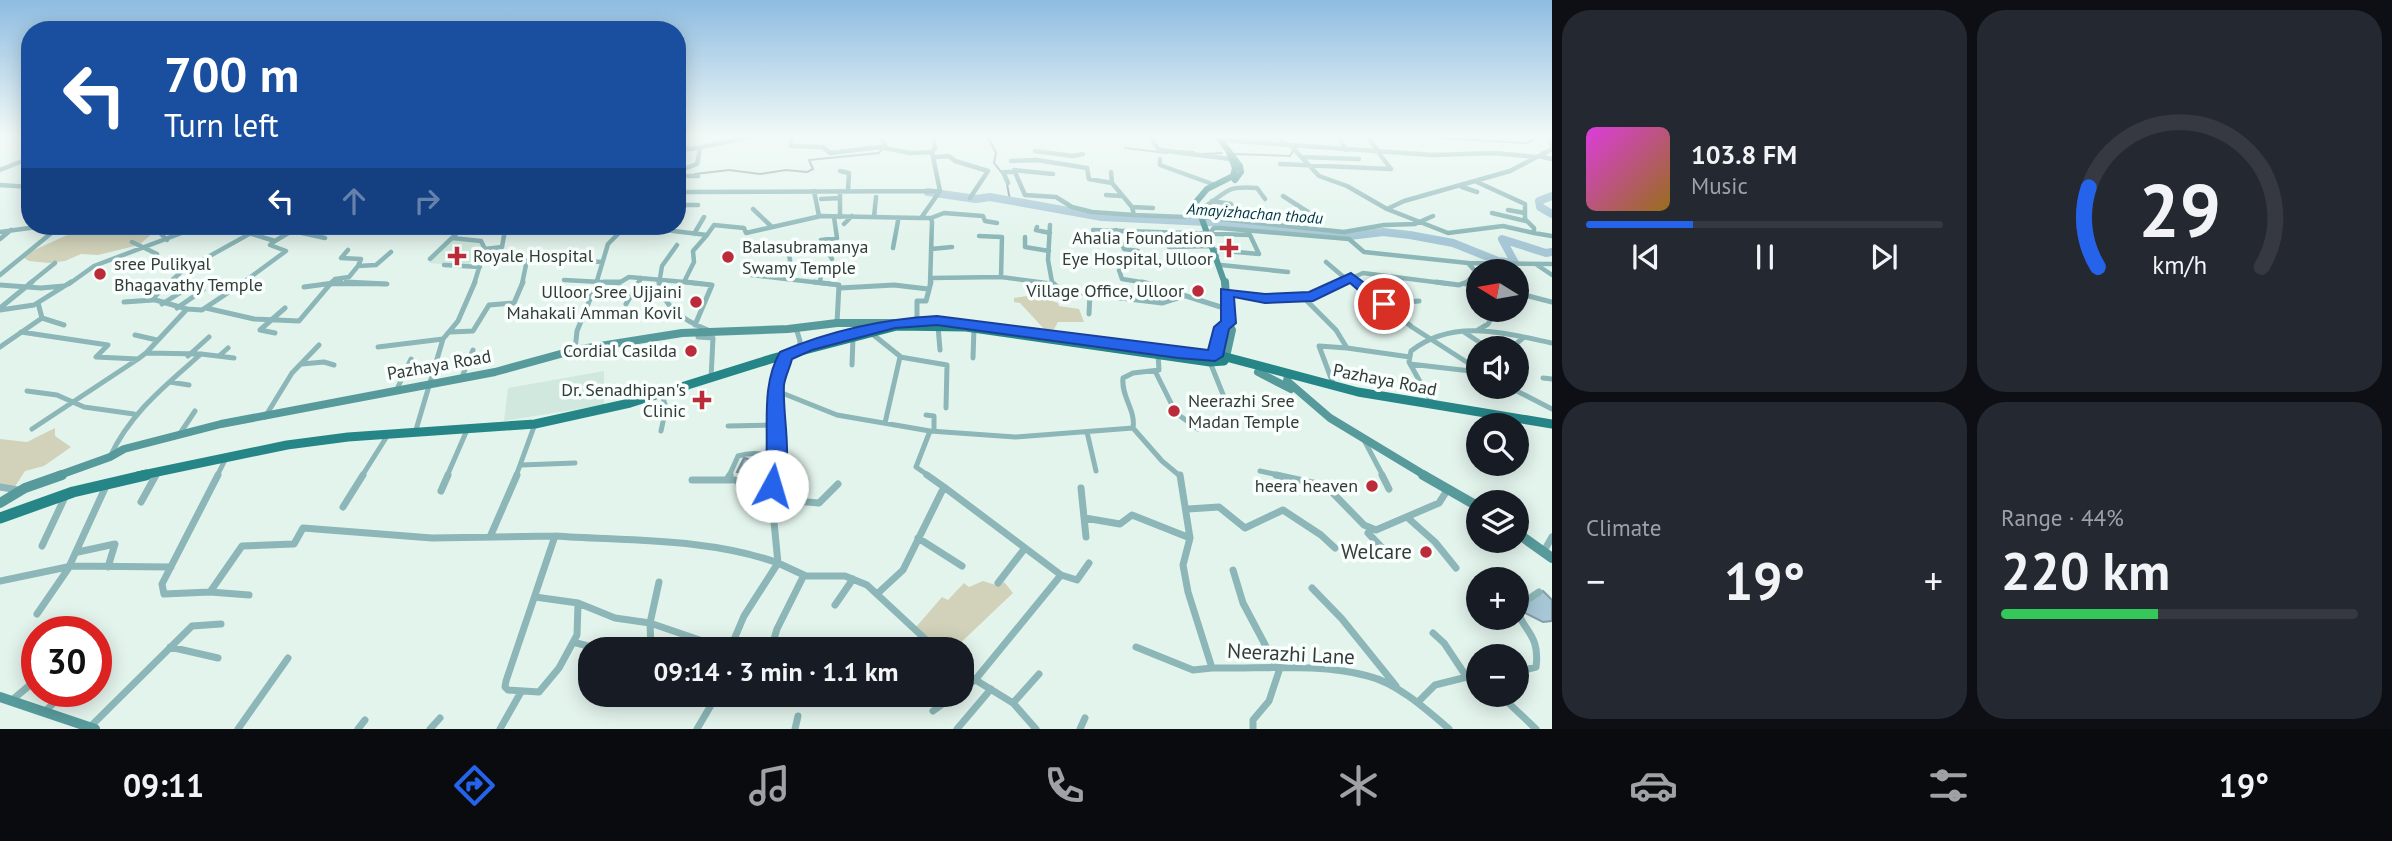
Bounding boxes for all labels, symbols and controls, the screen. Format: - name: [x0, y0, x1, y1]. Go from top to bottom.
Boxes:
- text: 700 m: [164, 42, 299, 106]
- icon: left: [49, 49, 140, 140]
- text: Turn left: [164, 104, 279, 146]
- text: 103.8 FM: [1691, 138, 1797, 171]
- text: 29: [2138, 164, 2221, 258]
- text: Music: [1691, 171, 1748, 200]
- icon: left: [262, 182, 300, 220]
- icon: ahead: [335, 182, 373, 220]
- icon: right: [408, 182, 446, 220]
- water label: Amayizhachan thodu: [1185, 198, 1324, 228]
- place label: Ahalia Foundation Eye Hospital, Ulloor: [1062, 226, 1213, 270]
- place label: Balasubramanya Swamy Temple: [742, 235, 868, 279]
- marker: Ahalia Foundation Eye Hospital, Ulloor: [1219, 238, 1239, 258]
- icon: previous: [1627, 238, 1665, 276]
- icon: pause: [1746, 238, 1784, 276]
- icon: next: [1865, 238, 1903, 276]
- place label: Royale Hospital: [473, 244, 594, 267]
- marker: Royale Hospital: [447, 246, 467, 266]
- marker: Balasubramanya Swamy Temple: [720, 249, 736, 265]
- text: km/h: [2152, 249, 2207, 281]
- place label: sree Pulikyal Bhagavathy Temple: [114, 252, 263, 296]
- north arrow: [1466, 259, 1530, 322]
- map controls: [1466, 259, 1529, 707]
- marker: sree Pulikyal Bhagavathy Temple: [92, 266, 108, 282]
- pin: [1354, 274, 1414, 334]
- place label: Village Office, Ulloor: [1025, 279, 1184, 302]
- place label: Ulloor Sree Ujjaini Mahakali Amman Kovil: [507, 280, 683, 324]
- marker: Village Office, Ulloor: [1190, 283, 1206, 299]
- icon: arrive: [1365, 285, 1403, 323]
- marker: Ulloor Sree Ujjaini Mahakali Amman Kovil: [688, 294, 704, 310]
- button: sound: [1466, 336, 1529, 399]
- place label: Cordial Casilda: [563, 339, 677, 362]
- marker: Cordial Casilda: [683, 343, 699, 359]
- street label: Pazhaya Road: [385, 344, 493, 385]
- street label: Pazhaya Road: [1331, 358, 1439, 401]
- place label: Dr. Senadhipan's Clinic: [561, 378, 686, 422]
- place label: Neerazhi Sree Madan Temple: [1188, 389, 1299, 433]
- marker: Dr. Senadhipan's Clinic: [692, 390, 712, 410]
- marker: Neerazhi Sree Madan Temple: [1166, 403, 1182, 419]
- button: search: [1466, 413, 1529, 476]
- position arrow: [735, 449, 809, 523]
- place label: heera heaven: [1255, 474, 1358, 497]
- marker: heera heaven: [1364, 478, 1380, 494]
- button: layers: [1466, 490, 1529, 553]
- text: Range · 44%: [2001, 503, 2124, 532]
- text: Climate: [1586, 513, 1661, 542]
- text: 220 km: [2001, 537, 2170, 604]
- place label: Welcare: [1341, 538, 1412, 565]
- marker: Welcare: [1418, 544, 1434, 560]
- text: 19°: [1724, 547, 1805, 614]
- text: −: [1586, 556, 1605, 605]
- text: +: [1924, 556, 1943, 605]
- button: +: [1466, 567, 1529, 630]
- speed limit sign: 30: [21, 616, 112, 707]
- street label: Neerazhi Lane: [1226, 637, 1356, 670]
- button: −: [1466, 644, 1529, 707]
- text: 09:14 · 3 min · 1.1 km: [654, 655, 899, 688]
- icon: directions: [450, 761, 499, 810]
- icon: music: [745, 761, 794, 810]
- icon: phone: [1040, 761, 1089, 810]
- icon: climate: [1334, 761, 1383, 810]
- icon: car: [1629, 761, 1678, 810]
- icon: filters: [1924, 761, 1973, 810]
- text: 09:11: [123, 764, 204, 806]
- text: 19°: [2219, 764, 2269, 806]

